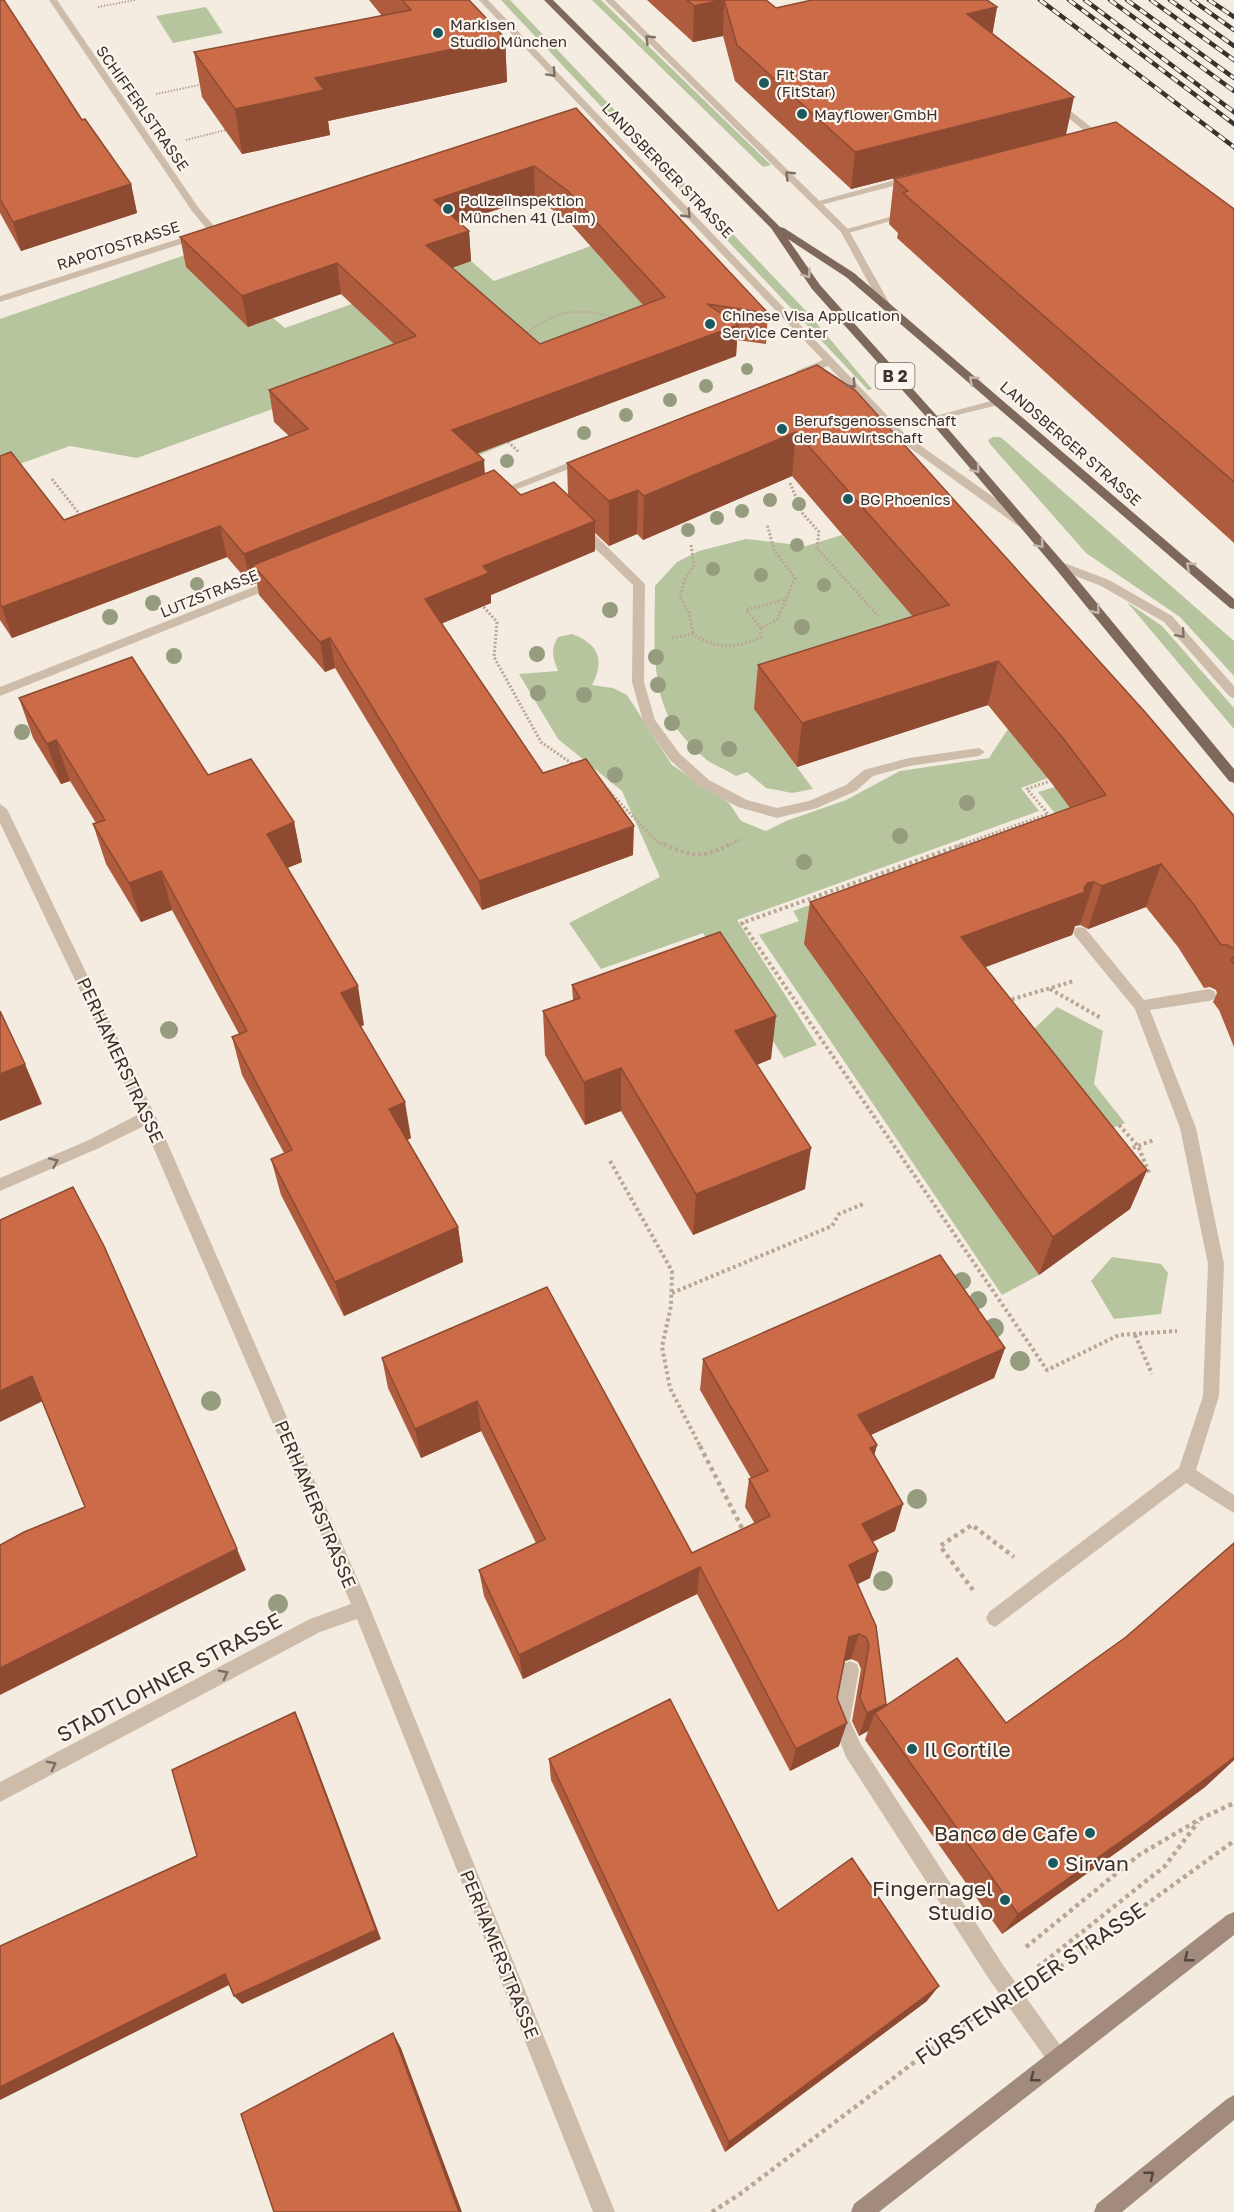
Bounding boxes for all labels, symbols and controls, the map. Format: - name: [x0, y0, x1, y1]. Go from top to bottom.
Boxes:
- place label: Markisen Studio München: [450, 15, 567, 50]
- marker: Markisen Studio München: [431, 26, 445, 40]
- one-way arrow: [646, 35, 656, 46]
- street label: SCHIFFERLSTRASSE: [93, 42, 193, 174]
- place label: Fit Star (FitStar): [776, 65, 836, 100]
- one-way arrow: [545, 67, 556, 77]
- marker: Fit Star (FitStar): [757, 76, 771, 90]
- street label: LANDSBERGER STRASSE: [599, 99, 737, 241]
- place label: Mayflower GmbH: [814, 105, 938, 123]
- marker: Mayflower GmbH: [795, 107, 809, 121]
- one-way arrow: [785, 172, 796, 183]
- place label: Polizeiinspektion München 41 (Laim): [460, 191, 596, 226]
- marker: Polizeiinspektion München 41 (Laim): [441, 202, 455, 216]
- one-way arrow: [680, 208, 691, 218]
- street label: RAPOTOSTRASSE: [54, 217, 182, 273]
- one-way arrow: [800, 267, 811, 278]
- place label: Chinese Visa Application Service Center: [722, 306, 900, 341]
- marker: Chinese Visa Application Service Center: [703, 317, 717, 331]
- road number: B 2: [876, 363, 914, 389]
- one-way arrow: [969, 376, 980, 387]
- street label: LANDSBERGER STRASSE: [997, 377, 1145, 509]
- one-way arrow: [845, 378, 856, 388]
- place label: Berufsgenossenschaft der Bauwirtschaft: [794, 411, 957, 446]
- marker: Berufsgenossenschaft der Bauwirtschaft: [775, 422, 789, 436]
- one-way arrow: [969, 462, 980, 473]
- place label: BG Phoenics: [860, 490, 950, 508]
- marker: BG Phoenics: [841, 492, 855, 506]
- one-way arrow: [1033, 537, 1044, 548]
- one-way arrow: [1186, 563, 1197, 574]
- street label: LUTZSTRASSE: [157, 565, 261, 621]
- one-way arrow: [1088, 603, 1099, 614]
- one-way arrow: [1174, 627, 1185, 638]
- street label: PERHAMERSTRASSE: [73, 974, 169, 1146]
- one-way arrow: [47, 1157, 58, 1169]
- street label: PERHAMERSTRASSE: [271, 1417, 361, 1591]
- street label: STADTLOHNER STRASSE: [52, 1607, 286, 1747]
- one-way arrow: [218, 1670, 228, 1681]
- place label: Il Cortile: [924, 1736, 1011, 1762]
- marker: Il Cortile: [905, 1742, 919, 1756]
- one-way arrow: [45, 1761, 56, 1772]
- place label: Bancø de Cafe: [934, 1820, 1078, 1846]
- marker: Bancø de Cafe: [1083, 1826, 1097, 1840]
- place label: Sirvan: [1065, 1850, 1129, 1876]
- marker: Sirvan: [1046, 1856, 1060, 1870]
- street label: PERHAMERSTRASSE: [456, 1866, 544, 2042]
- place label: Fingernagel Studio: [872, 1875, 993, 1925]
- marker: Fingernagel Studio: [998, 1893, 1012, 1907]
- street label: FÜRSTENRIEDER STRASSE: [910, 1896, 1150, 2070]
- one-way arrow: [1183, 1951, 1194, 1962]
- one-way arrow: [1029, 2070, 1040, 2081]
- one-way arrow: [1143, 2171, 1154, 2182]

